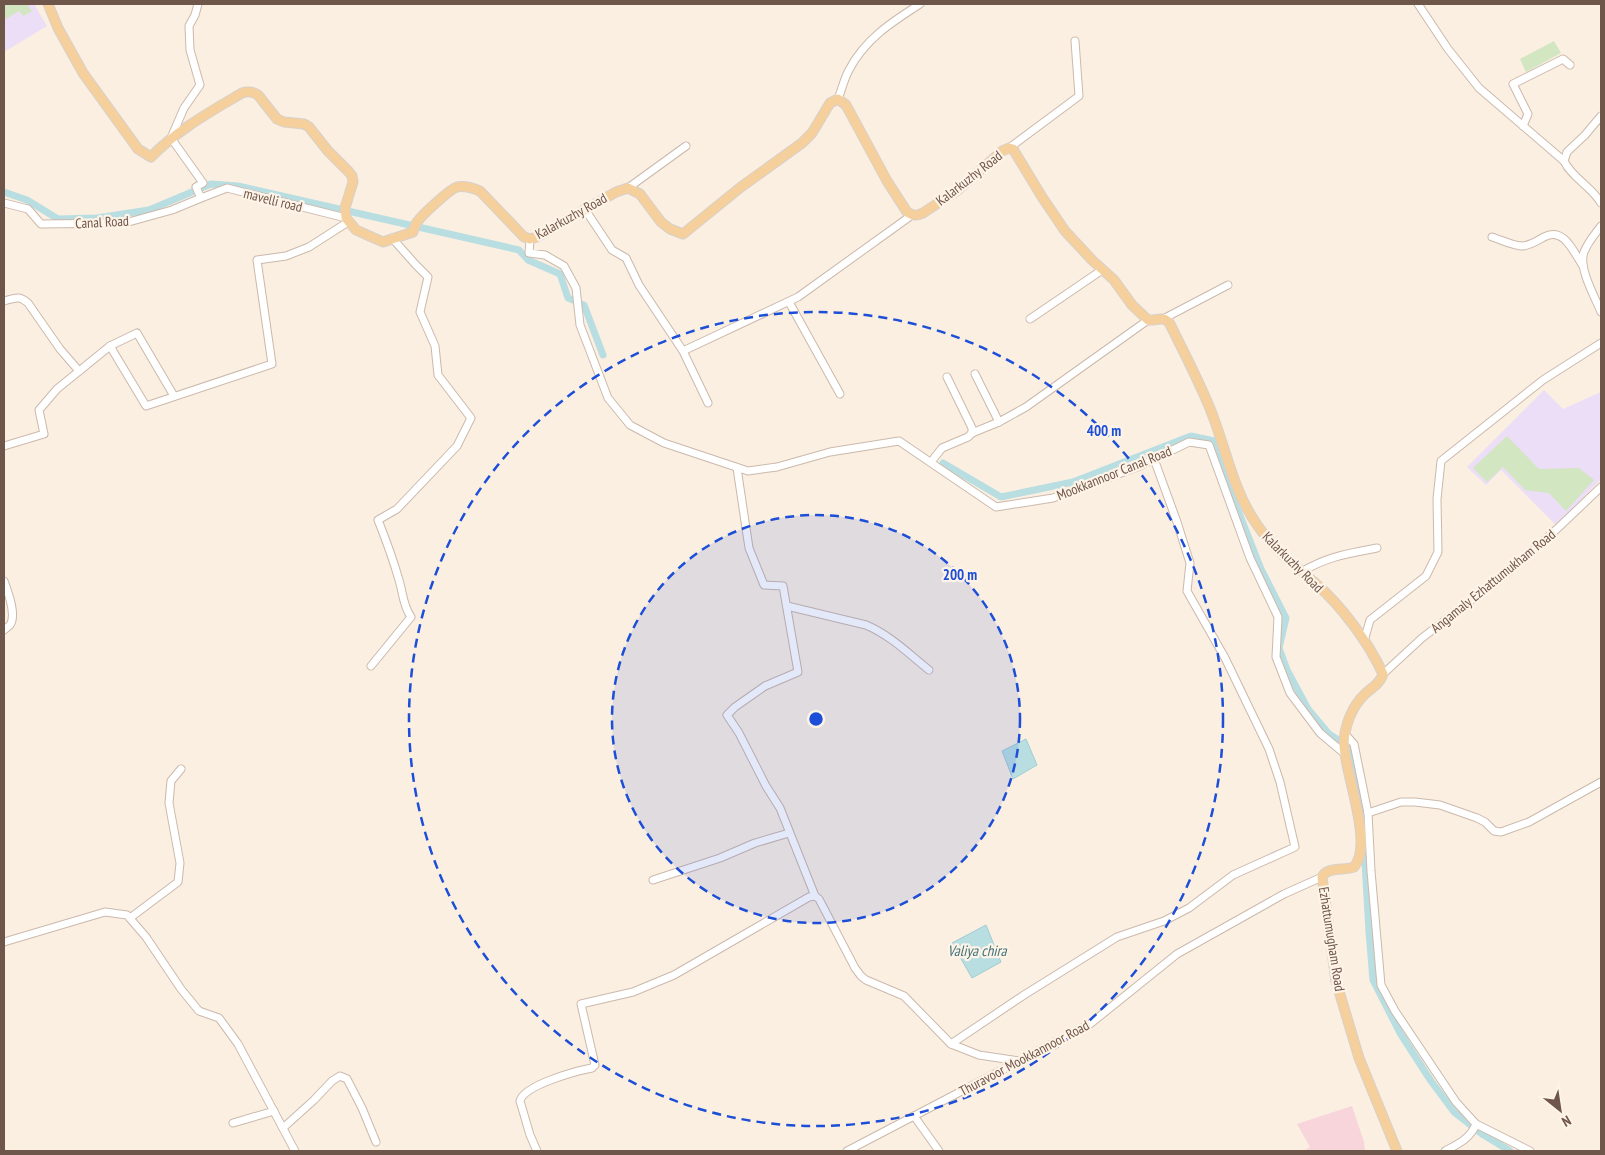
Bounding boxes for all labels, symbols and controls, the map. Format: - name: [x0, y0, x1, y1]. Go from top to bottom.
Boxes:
- street label: Kalarkuzhy Road: [932, 146, 1006, 210]
- street label: mavelli road: [242, 184, 304, 216]
- street label: Kalarkuzhy Road: [532, 189, 610, 243]
- street label: Canal Road: [75, 212, 129, 232]
- text: 400 m: [1087, 421, 1121, 440]
- street label: Mookkannoor Canal Road: [1054, 442, 1174, 504]
- street label: Angamaly Ezhattumukham Road: [1427, 525, 1559, 637]
- street label: Kalarkuzhy Road: [1259, 528, 1327, 596]
- text: 200 m: [943, 565, 977, 584]
- centre of rings: [807, 710, 825, 728]
- street label: Ezhattumugham Road: [1315, 885, 1349, 993]
- water label: Valiya chira: [947, 941, 1008, 960]
- street label: Thuravoor Mookkannoor Road: [956, 1016, 1092, 1100]
- north arrow: [1535, 1085, 1585, 1135]
- text: N: [1559, 1112, 1574, 1131]

